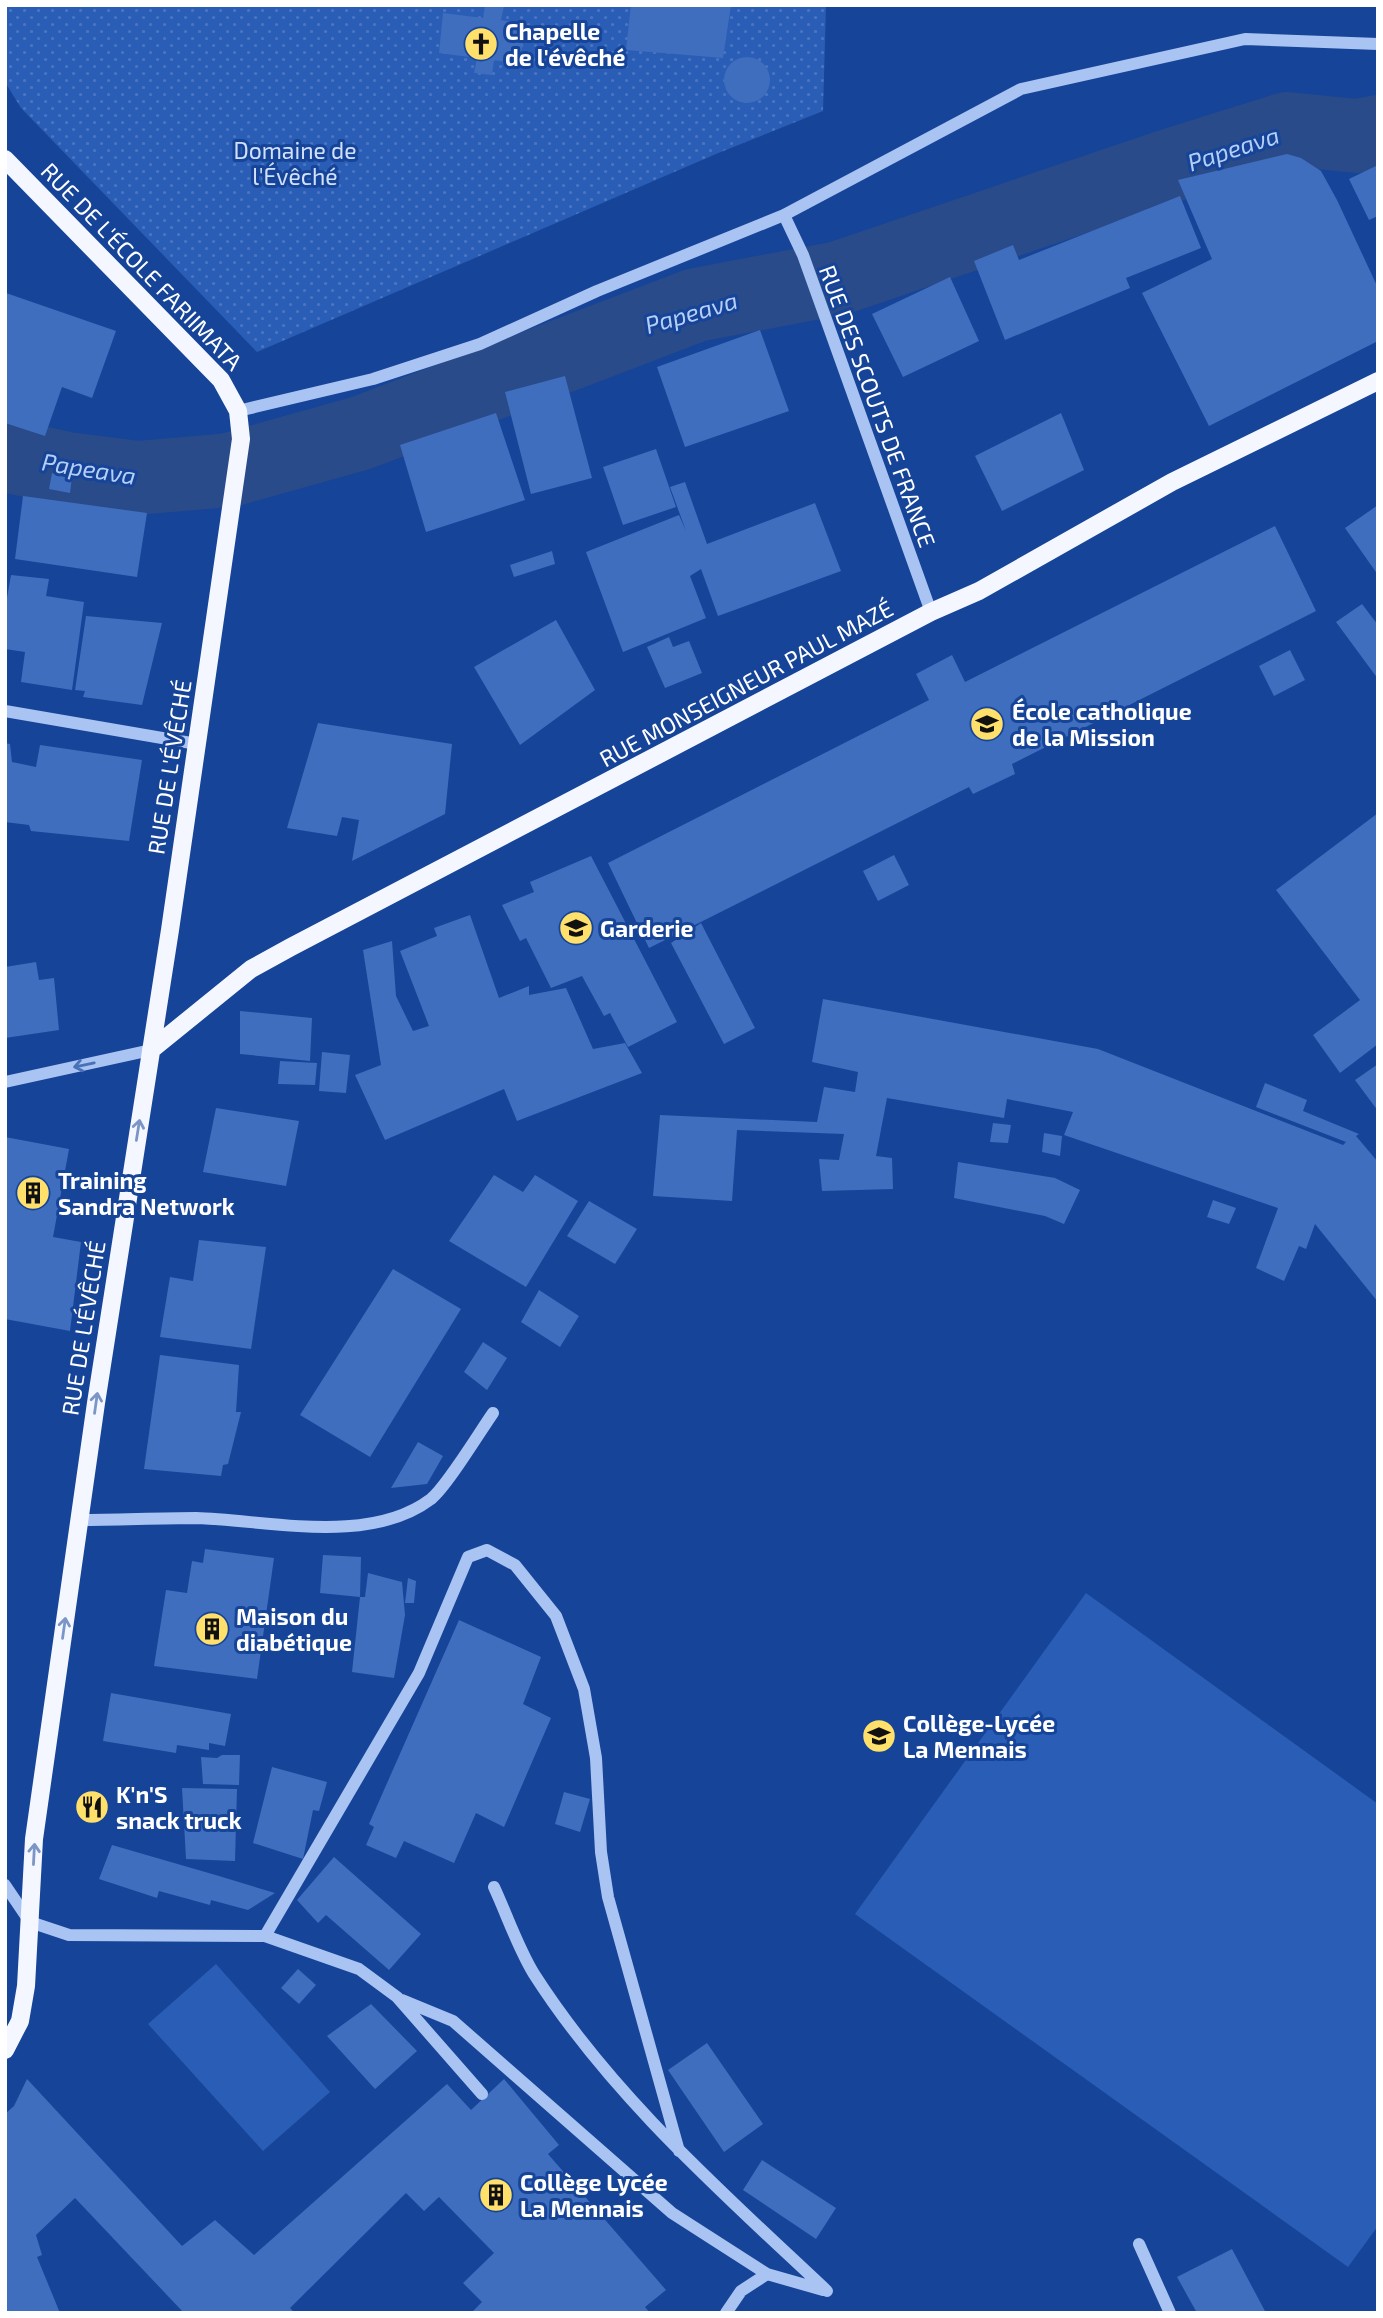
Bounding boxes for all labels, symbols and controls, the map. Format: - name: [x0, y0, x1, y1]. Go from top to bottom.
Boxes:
- place label: Chapelle de l'évêché: [505, 17, 625, 71]
- church icon: Chapelle de l'évêché: [462, 25, 500, 63]
- water label: Papeava: [1183, 120, 1283, 176]
- park label: Domaine de l'Évêché: [233, 136, 357, 190]
- street label: RUE DE L'ÉCOLE FARIIMATA: [36, 156, 249, 376]
- street label: RUE DES SCOUTS DE FRANCE: [814, 261, 942, 551]
- water label: Papeava: [641, 285, 741, 339]
- water label: Papeava: [40, 446, 138, 490]
- street label: RUE MONSEIGNEUR PAUL MAZÉ: [594, 594, 898, 772]
- street label: RUE DE L'ÉVÊCHÉ: [141, 678, 197, 856]
- place label: École catholique de la Mission: [1012, 697, 1192, 751]
- school or university icon: École catholique de la Mission: [968, 705, 1006, 743]
- school or university icon: Garderie: [557, 909, 595, 947]
- place label: Garderie: [600, 914, 694, 942]
- one-way arrow: [73, 1059, 96, 1072]
- one-way arrow: [132, 1119, 145, 1142]
- place label: Training Sandra Network: [58, 1166, 235, 1220]
- building icon: Training Sandra Network: [14, 1174, 52, 1212]
- street label: RUE DE L'ÉVÊCHÉ: [55, 1239, 111, 1417]
- one-way arrow: [90, 1392, 103, 1415]
- place label: Maison du diabétique: [236, 1602, 352, 1656]
- building icon: Maison du diabétique: [193, 1610, 231, 1648]
- one-way arrow: [58, 1618, 71, 1640]
- place label: Collège-Lycée La Mennais: [903, 1709, 1055, 1763]
- school or university icon: Collège-Lycée La Mennais: [860, 1717, 898, 1755]
- place label: K'n'S snack truck: [116, 1780, 242, 1834]
- restaurant icon: K'n'S snack truck: [73, 1788, 111, 1826]
- one-way arrow: [27, 1843, 40, 1866]
- place label: Collège Lycée La Mennais: [520, 2168, 668, 2222]
- building icon: Collège Lycée La Mennais: [477, 2176, 515, 2214]

